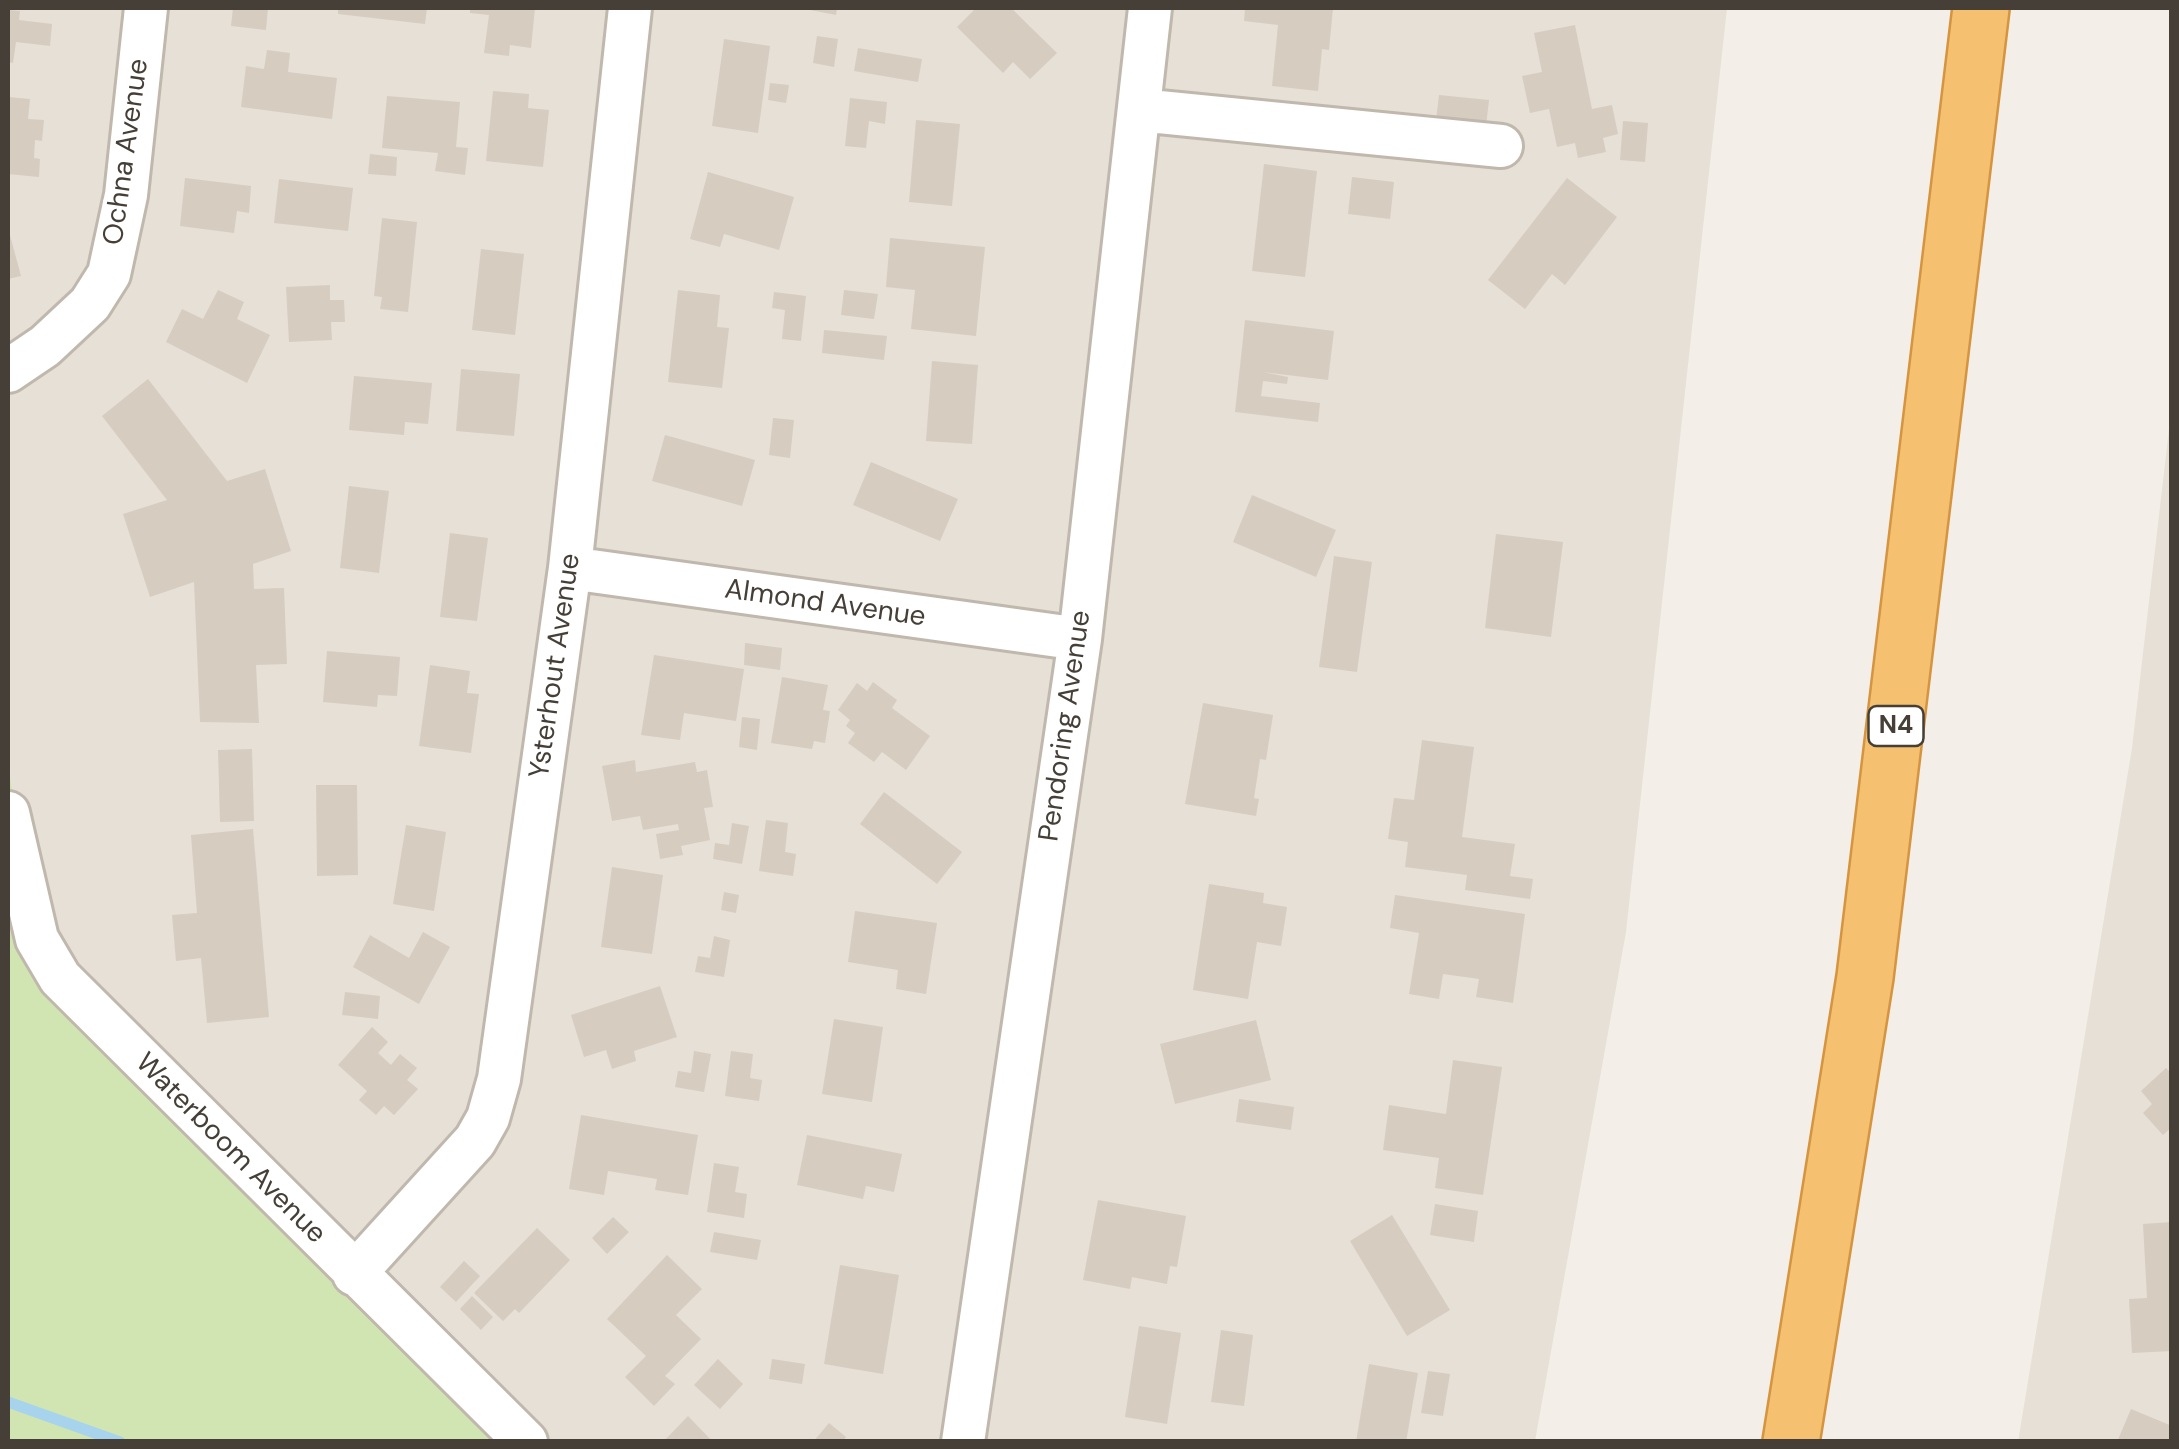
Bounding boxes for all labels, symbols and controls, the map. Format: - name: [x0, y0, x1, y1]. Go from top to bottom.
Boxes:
- street label: Ochna Avenue: [97, 57, 157, 247]
- street label: Ysterhout Avenue: [524, 551, 588, 781]
- street label: Almond Avenue: [722, 573, 928, 635]
- street label: Pendoring Avenue: [1033, 608, 1099, 844]
- road number: N4: [1868, 706, 1924, 746]
- street label: Waterboom Avenue: [128, 1047, 332, 1251]

